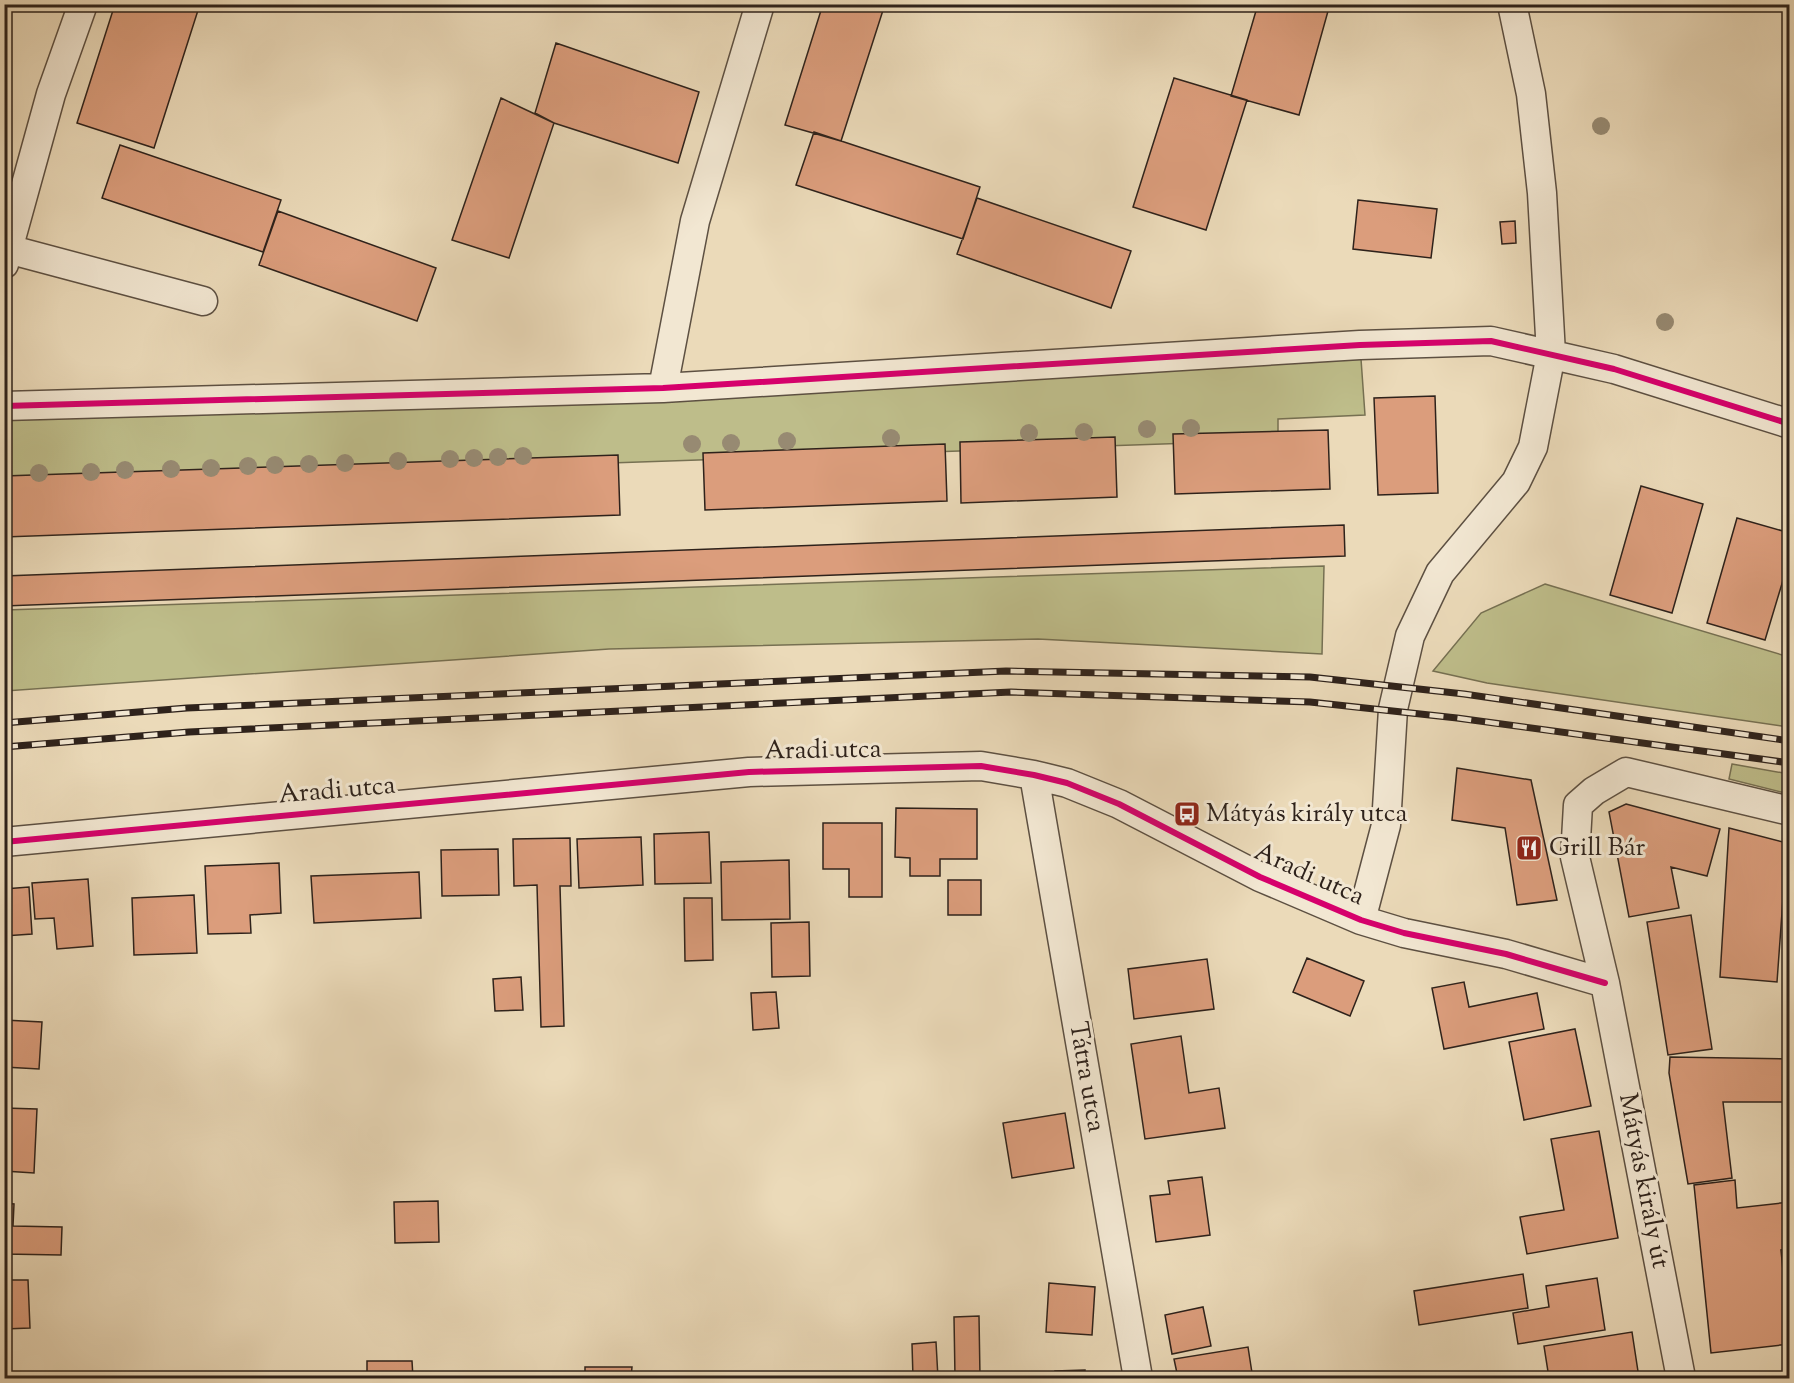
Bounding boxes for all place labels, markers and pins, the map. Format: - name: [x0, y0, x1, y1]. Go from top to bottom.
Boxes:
- place label: Mátyás király utca: [1206, 796, 1407, 833]
- bus stop icon: Mátyás király utca: [1172, 799, 1202, 829]
- place label: Grill Bár: [1549, 830, 1645, 867]
- restaurant icon: Grill Bár: [1514, 833, 1544, 863]

